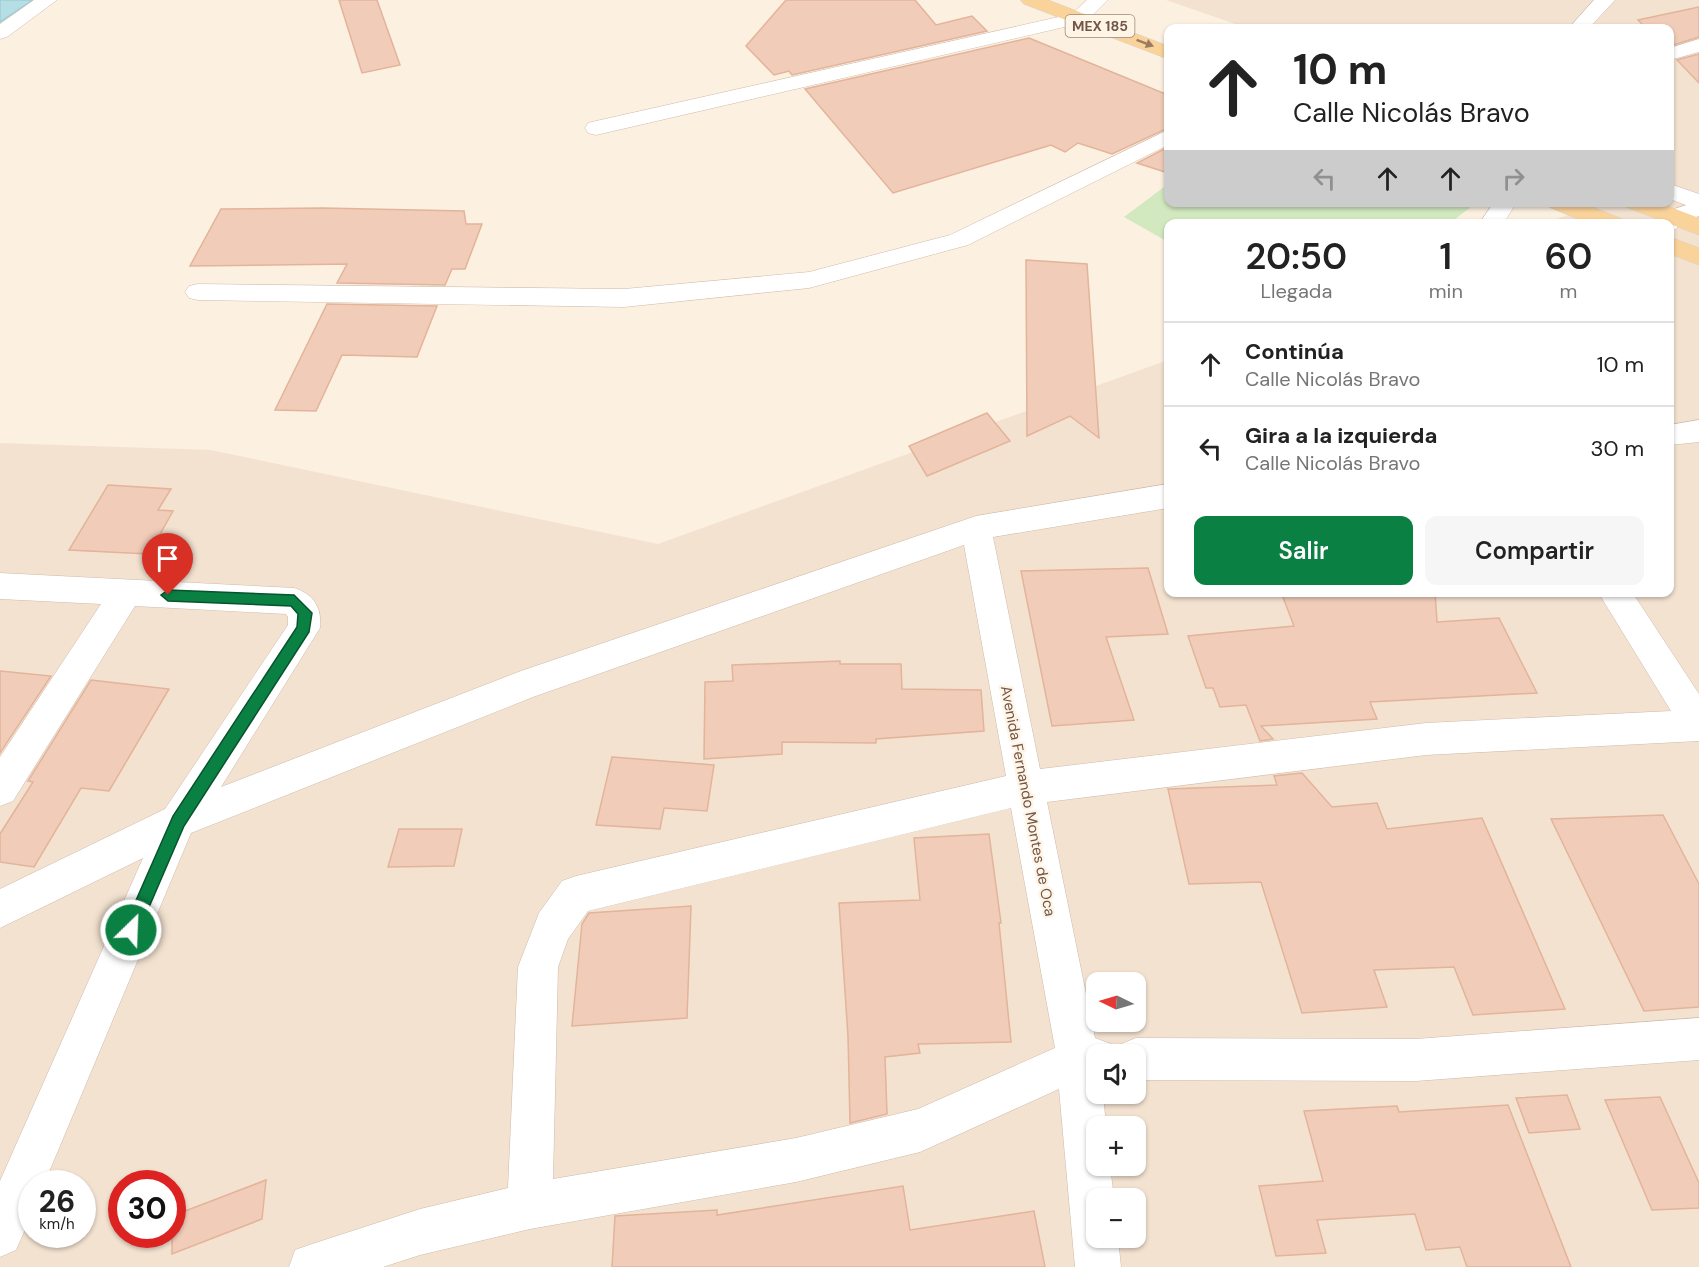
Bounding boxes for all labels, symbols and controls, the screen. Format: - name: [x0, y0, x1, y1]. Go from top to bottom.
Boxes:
- road number: MEX 185: [1066, 15, 1134, 37]
- one-way arrow: [1136, 39, 1154, 49]
- text: 10 m: [1293, 42, 1387, 97]
- icon: ahead: [1194, 48, 1272, 126]
- text: Calle Nicolás Bravo: [1293, 95, 1530, 130]
- icon: left: [1308, 162, 1341, 195]
- icon: ahead: [1371, 162, 1404, 195]
- icon: ahead: [1434, 162, 1467, 195]
- icon: right: [1497, 162, 1530, 195]
- text: 20:50: [1246, 233, 1347, 280]
- text: 1: [1440, 233, 1452, 280]
- text: 60: [1544, 233, 1592, 280]
- text: Llegada: [1261, 278, 1332, 304]
- text: min: [1429, 278, 1463, 304]
- text: m: [1560, 278, 1577, 304]
- text: Continúa: [1245, 337, 1344, 366]
- icon: ahead: [1194, 348, 1227, 381]
- text: 10 m: [1597, 350, 1644, 379]
- text: Calle Nicolás Bravo: [1245, 366, 1420, 392]
- text: Gira a la izquierda: [1245, 421, 1437, 450]
- icon: left: [1194, 432, 1227, 465]
- text: 30 m: [1590, 434, 1644, 463]
- text: Calle Nicolás Bravo: [1245, 450, 1420, 476]
- button: Salir: [1194, 516, 1413, 585]
- button: Compartir: [1425, 516, 1644, 585]
- pin: [142, 533, 193, 595]
- icon: arrive: [151, 542, 184, 575]
- street label: Avenida Fernando Montes de Oca: [996, 684, 1060, 918]
- position arrow: [99, 898, 163, 962]
- north arrow: [1086, 972, 1146, 1032]
- map controls: [1086, 972, 1146, 1248]
- button: sound: [1086, 1044, 1146, 1104]
- button: +: [1086, 1116, 1146, 1176]
- speed limit sign: 30: [108, 1170, 186, 1248]
- text: 26: [39, 1182, 75, 1221]
- button: −: [1086, 1188, 1146, 1248]
- text: km/h: [39, 1214, 75, 1234]

